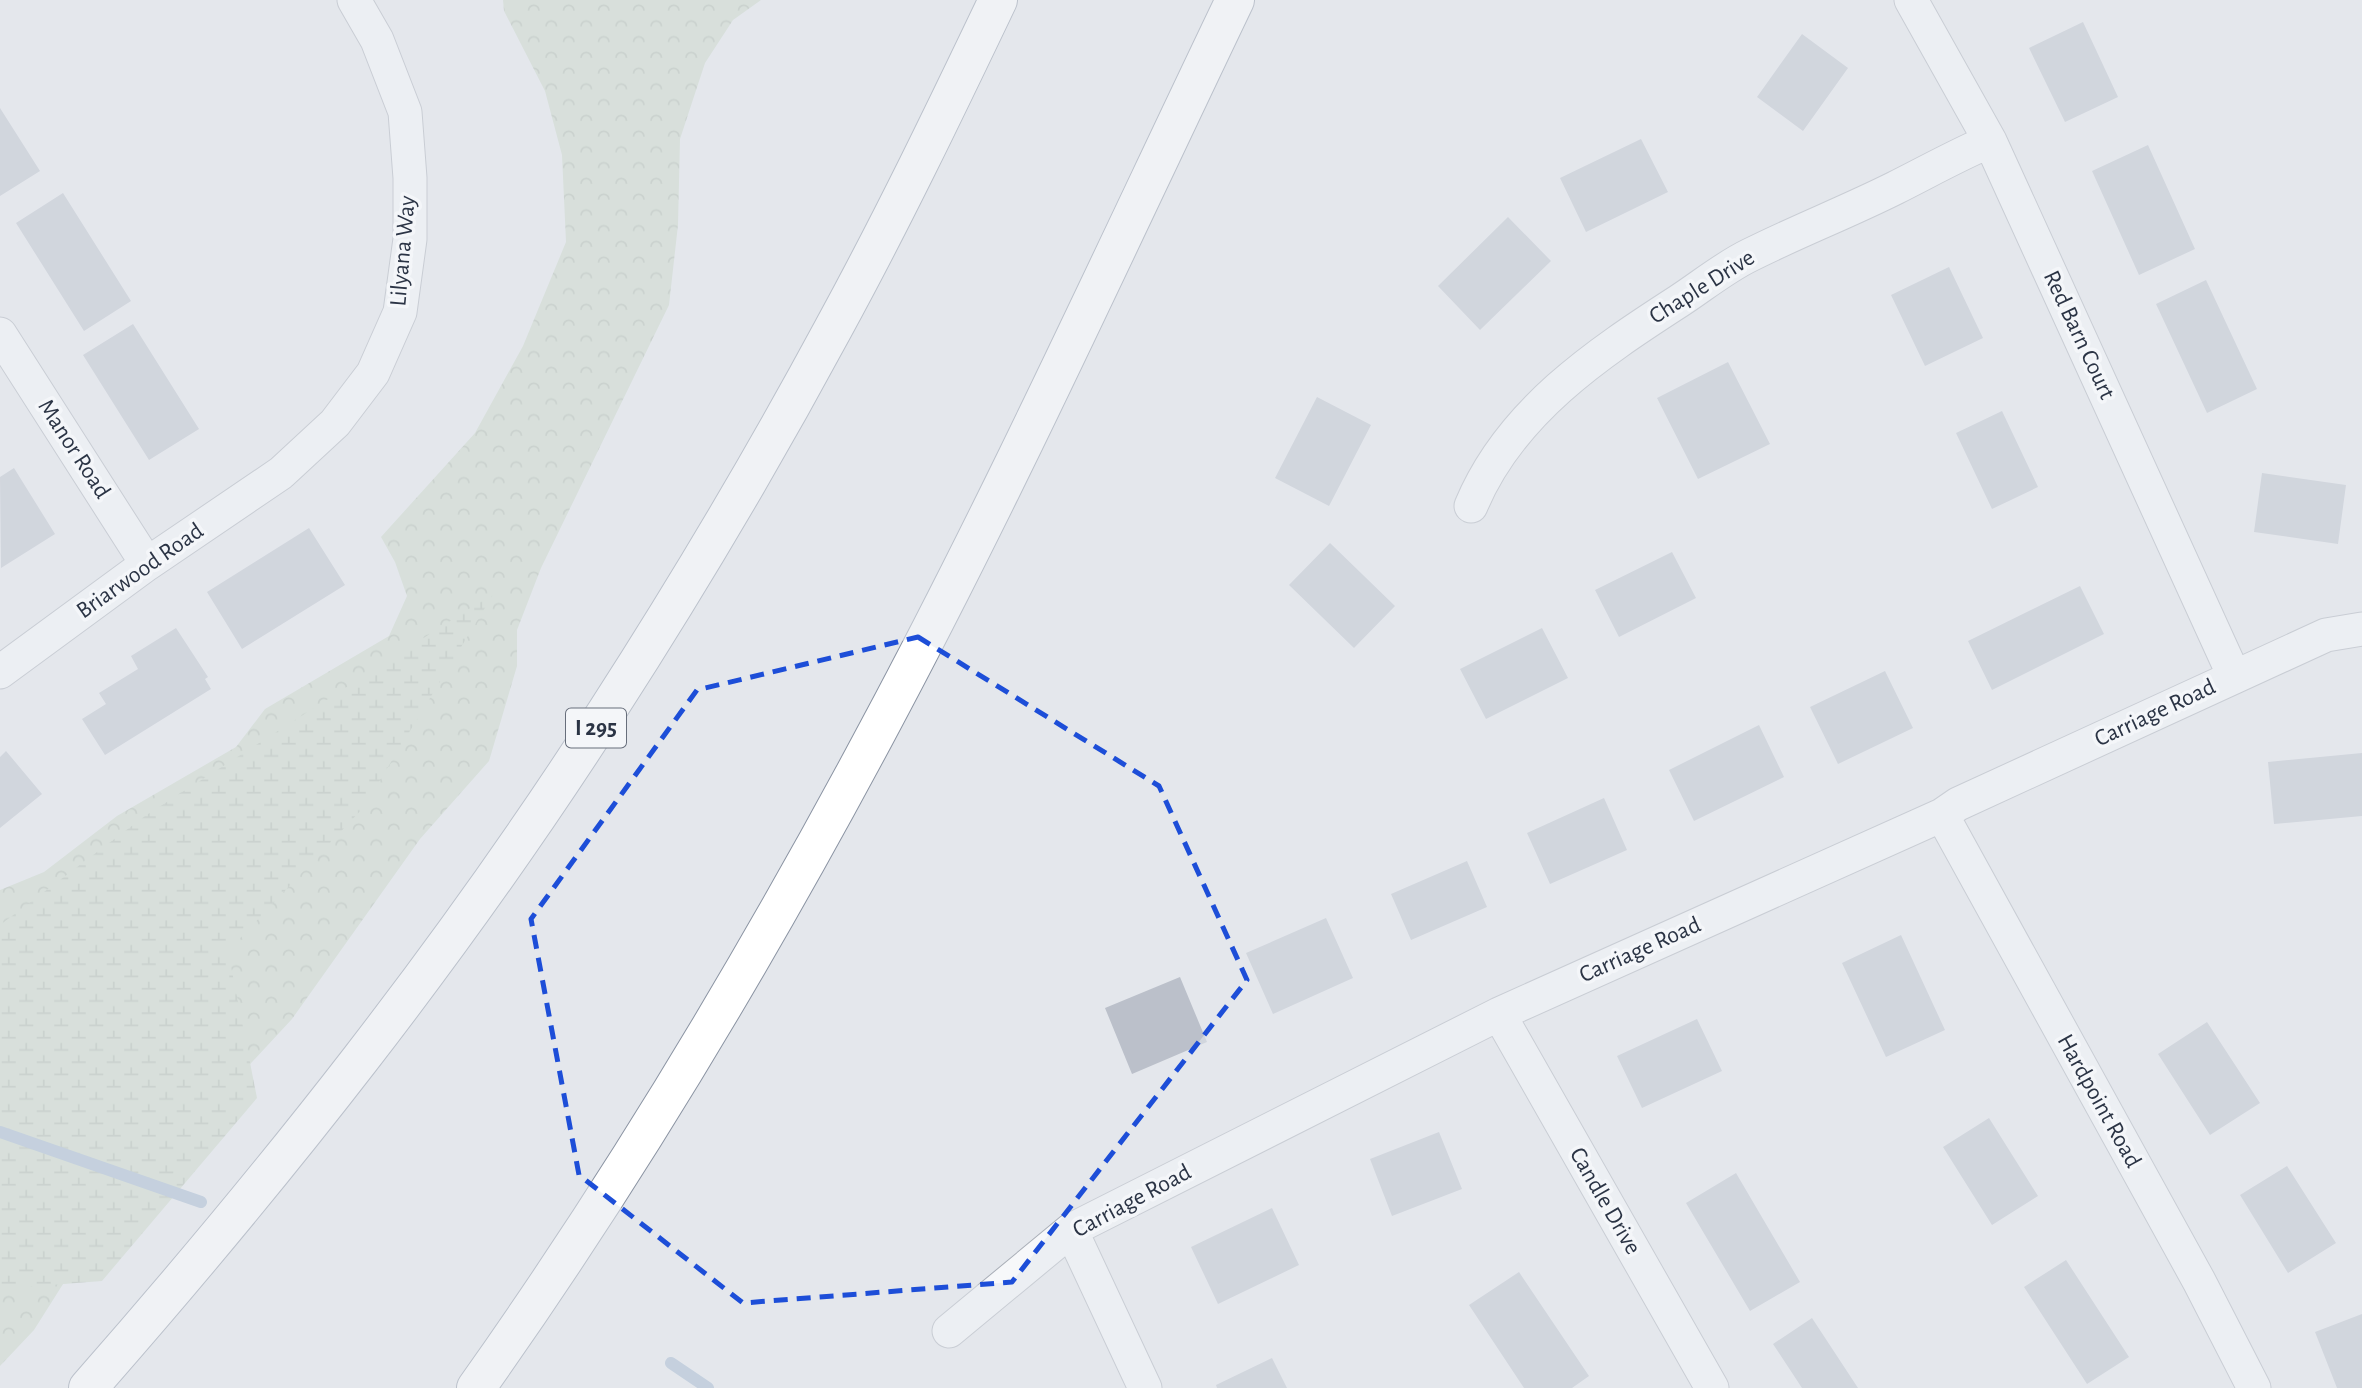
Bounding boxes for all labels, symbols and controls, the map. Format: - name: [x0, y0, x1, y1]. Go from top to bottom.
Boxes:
- street label: Lilyana Way: [386, 195, 420, 307]
- street label: Chaple Drive: [1645, 245, 1759, 329]
- street label: Red Barn Court: [2039, 267, 2119, 403]
- street label: Manor Road: [33, 395, 115, 503]
- street label: Briarwood Road: [72, 519, 208, 623]
- street label: Carriage Road: [2091, 675, 2219, 751]
- road number: I 295: [566, 708, 626, 748]
- street label: Carriage Road: [1576, 913, 1704, 987]
- street label: Hardpoint Road: [2053, 1030, 2145, 1172]
- street label: Candle Drive: [1565, 1143, 1645, 1259]
- street label: Carriage Road: [1069, 1160, 1195, 1242]

